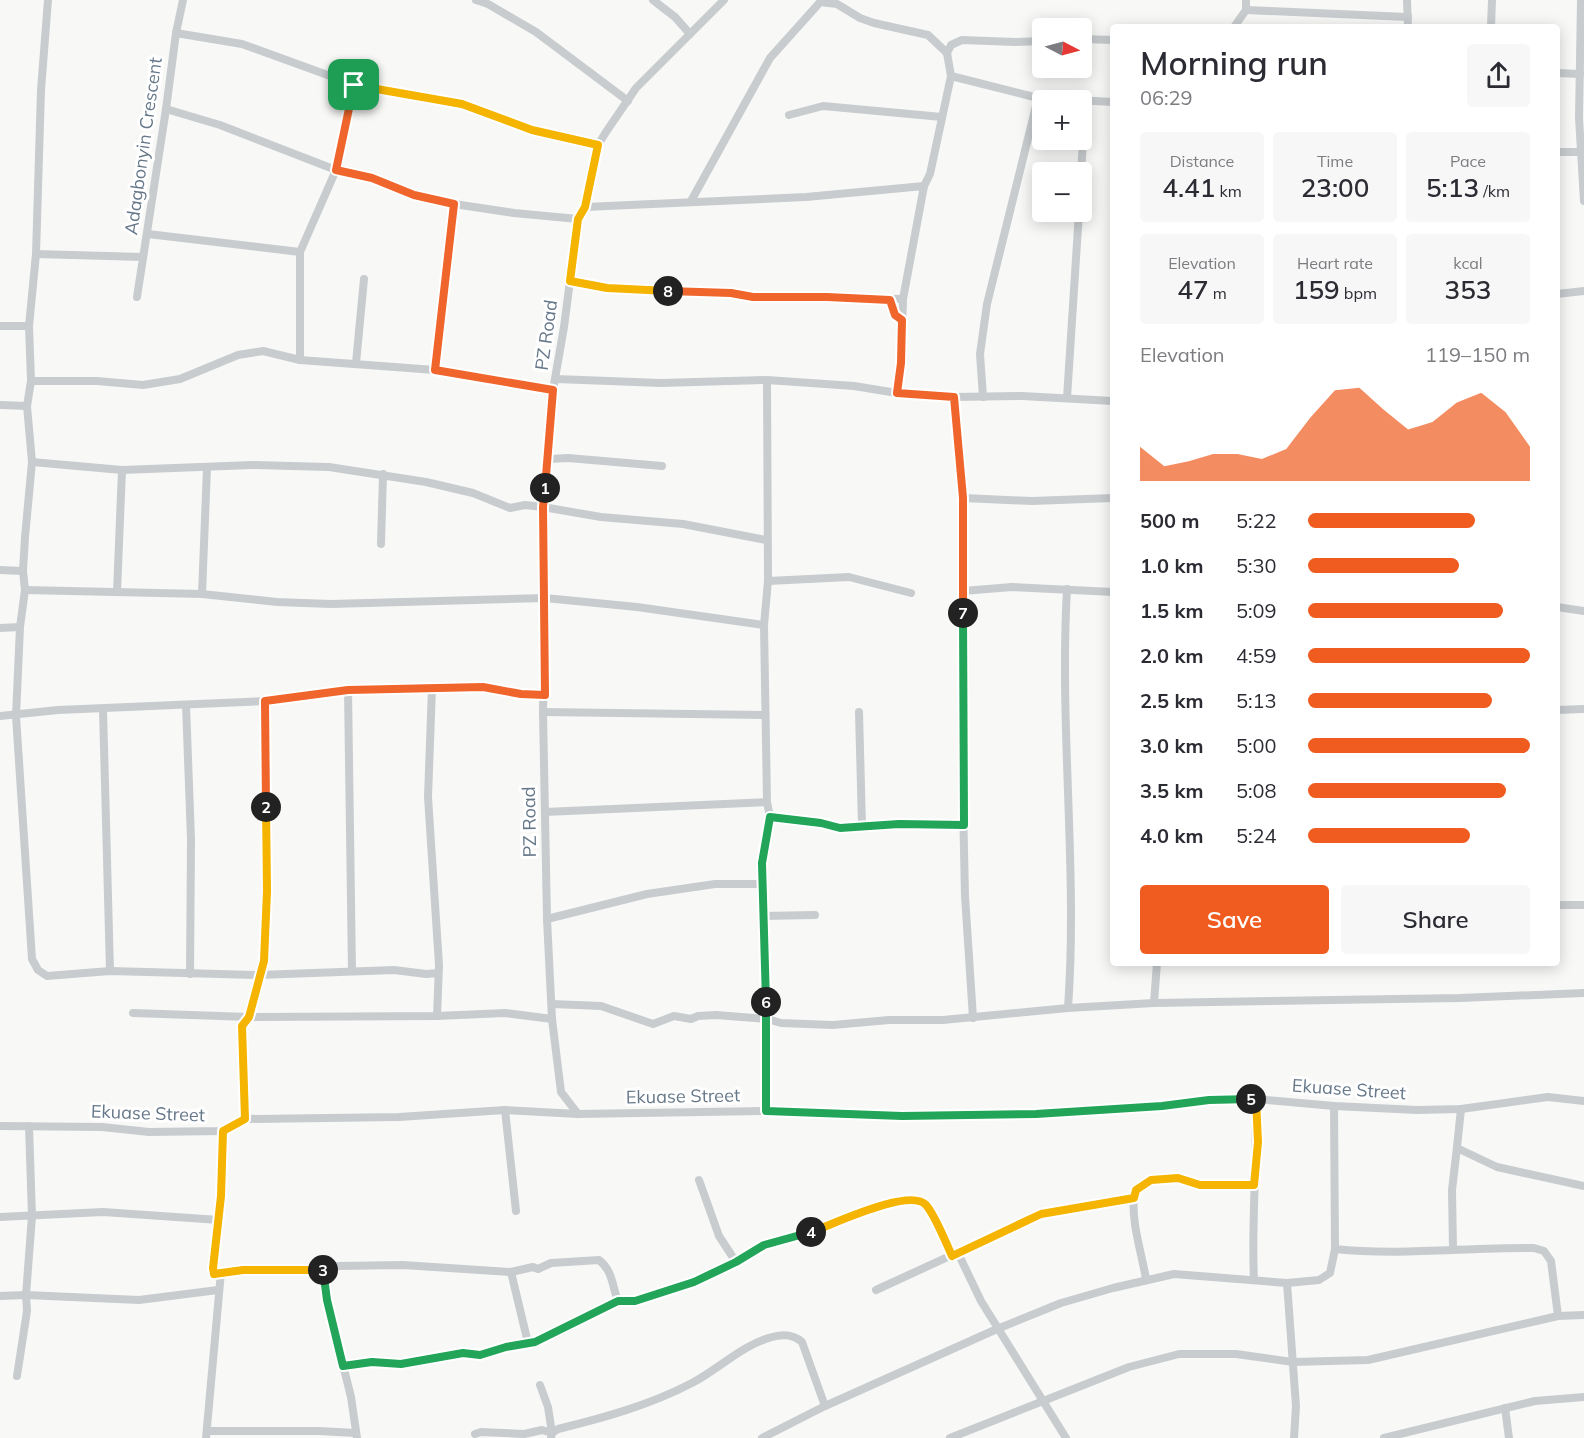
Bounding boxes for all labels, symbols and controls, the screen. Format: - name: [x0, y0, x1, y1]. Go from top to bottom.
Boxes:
- north arrow: [1032, 18, 1092, 78]
- map controls: [1032, 18, 1092, 222]
- text: Morning run: [1140, 42, 1328, 83]
- button: share: [1467, 44, 1530, 107]
- street label: Adagbonyin Crescent: [119, 56, 167, 236]
- pin: [328, 59, 379, 110]
- icon: arrive: [337, 68, 370, 101]
- text: 06:29: [1140, 85, 1193, 110]
- button: +: [1032, 90, 1092, 150]
- text: Distance: [1170, 151, 1234, 171]
- text: Time: [1317, 151, 1353, 171]
- text: Pace: [1450, 151, 1486, 171]
- button: −: [1032, 162, 1092, 222]
- text: 4.41: [1162, 171, 1215, 204]
- text: 23:00: [1301, 171, 1369, 204]
- text: 5:13: [1426, 171, 1479, 204]
- text: km: [1215, 181, 1242, 201]
- text: /km: [1479, 181, 1510, 201]
- text: Elevation: [1168, 253, 1236, 273]
- text: Heart rate: [1297, 253, 1373, 273]
- text: kcal: [1453, 253, 1483, 273]
- text: 47: [1177, 273, 1208, 306]
- text: 159: [1293, 273, 1340, 306]
- text: 353: [1445, 273, 1491, 306]
- pin: 8: [653, 276, 683, 306]
- text: 8: [663, 281, 673, 301]
- text: m: [1208, 283, 1227, 303]
- text: bpm: [1340, 283, 1377, 303]
- street label: PZ Road: [530, 298, 562, 372]
- text: Elevation: [1140, 342, 1225, 367]
- text: 119–150 m: [1425, 342, 1530, 367]
- pin: 1: [530, 473, 560, 503]
- text: 1: [540, 478, 550, 498]
- text: 500 m: [1140, 508, 1199, 533]
- text: 5:22: [1236, 508, 1277, 533]
- text: 1.0 km: [1140, 553, 1203, 578]
- text: 5:30: [1236, 553, 1277, 578]
- pin: 7: [948, 598, 978, 628]
- text: 1.5 km: [1140, 598, 1203, 623]
- text: 5:09: [1236, 598, 1277, 623]
- text: 7: [958, 603, 968, 623]
- text: 2.0 km: [1140, 643, 1203, 668]
- text: 4:59: [1236, 643, 1277, 668]
- text: 2.5 km: [1140, 688, 1203, 713]
- text: 5:13: [1236, 688, 1277, 713]
- text: 3.0 km: [1140, 733, 1203, 758]
- text: 5:00: [1236, 733, 1277, 758]
- text: 3.5 km: [1140, 778, 1203, 803]
- text: 5:08: [1236, 778, 1277, 803]
- street label: PZ Road: [517, 786, 541, 858]
- pin: 2: [251, 792, 281, 822]
- text: 2: [261, 797, 271, 817]
- text: 4.0 km: [1140, 823, 1203, 848]
- text: 5:24: [1236, 823, 1277, 848]
- button: Save: [1140, 885, 1329, 954]
- button: Share: [1341, 885, 1530, 954]
- pin: 6: [751, 987, 781, 1017]
- text: 6: [761, 992, 771, 1012]
- street label: Ekuase Street: [1291, 1074, 1407, 1104]
- street label: Ekuase Street: [626, 1084, 740, 1108]
- pin: 5: [1236, 1084, 1266, 1114]
- text: 5: [1246, 1089, 1256, 1109]
- street label: Ekuase Street: [91, 1100, 205, 1126]
- pin: 4: [796, 1217, 826, 1247]
- text: 4: [806, 1222, 816, 1242]
- pin: 3: [308, 1255, 338, 1285]
- text: 3: [318, 1260, 328, 1280]

